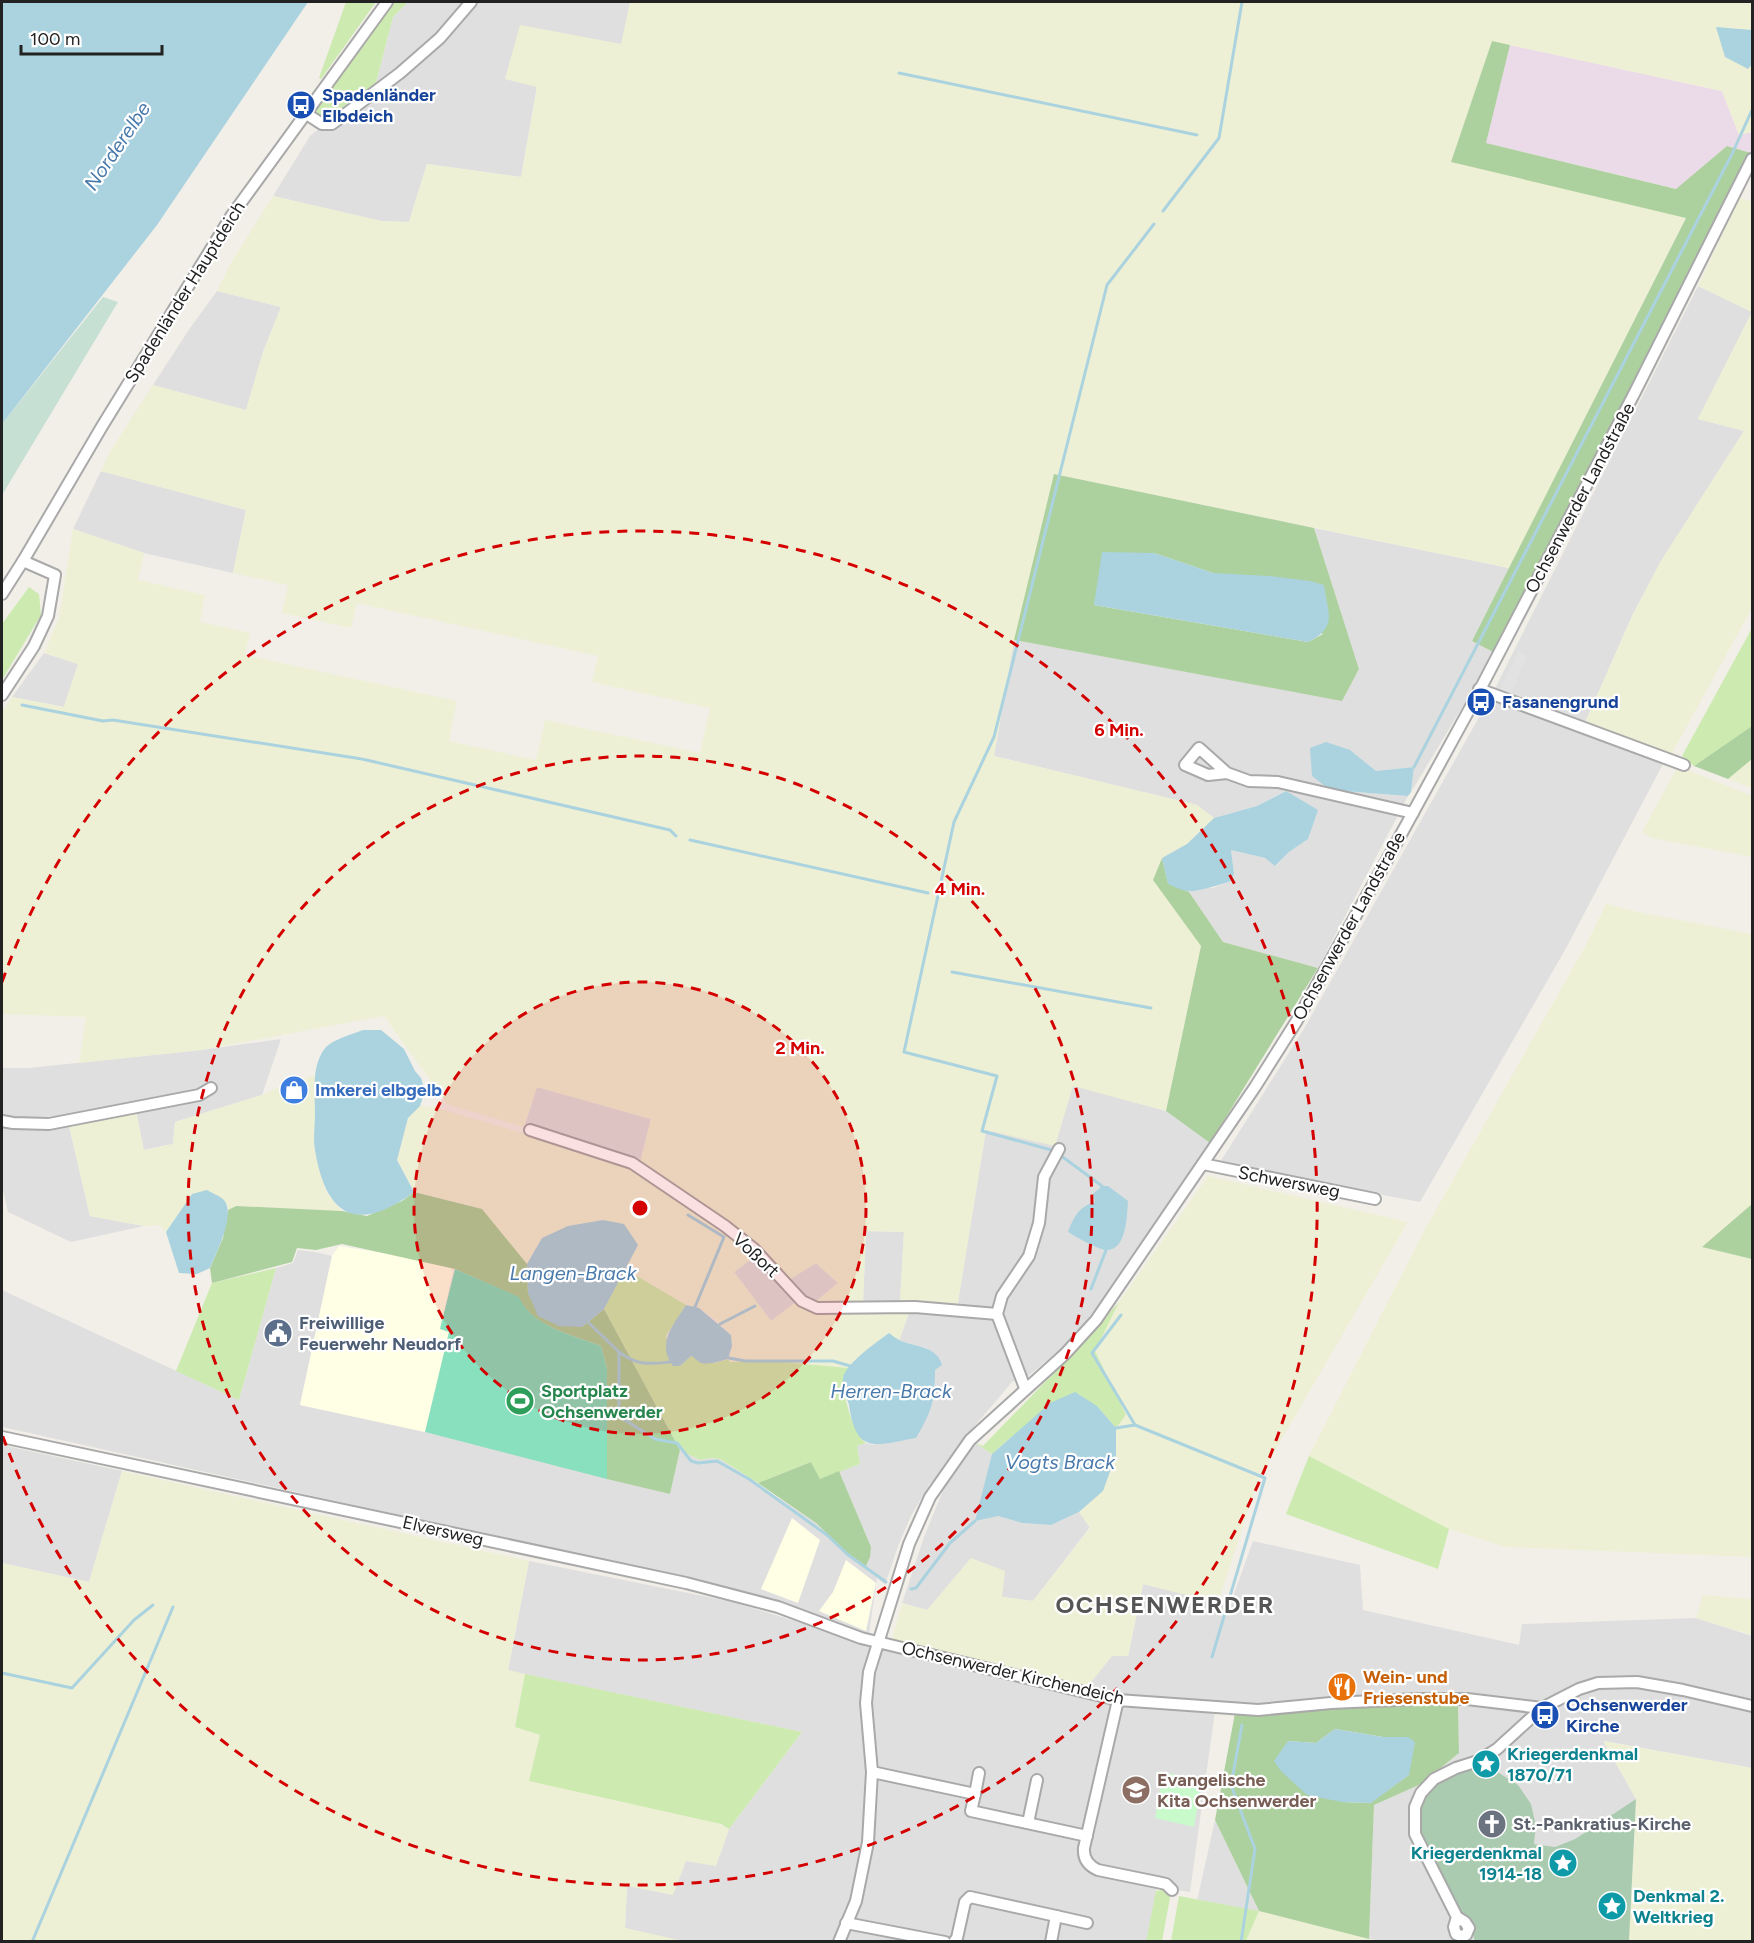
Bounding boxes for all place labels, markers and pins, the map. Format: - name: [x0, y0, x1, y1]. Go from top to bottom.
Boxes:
- place label: Spadenländer Elbdeich: [322, 84, 436, 127]
- bus stop icon: Spadenländer Elbdeich: [285, 89, 317, 121]
- bus stop icon: Fasanengrund: [1465, 686, 1497, 718]
- place label: Fasanengrund: [1502, 691, 1619, 713]
- shop icon: Imkerei elbgelb: [278, 1074, 310, 1106]
- place label: Imkerei elbgelb: [315, 1079, 442, 1101]
- centre of rings: [630, 1198, 650, 1218]
- place label: Freiwillige Feuerwehr Neudorf: [299, 1312, 462, 1355]
- public building icon: Freiwillige Feuerwehr Neudorf: [262, 1317, 294, 1349]
- place label: Sportplatz Ochsenwerder: [541, 1380, 663, 1423]
- sports icon: Sportplatz Ochsenwerder: [504, 1385, 536, 1417]
- place label: Wein- und Friesenstube: [1363, 1666, 1469, 1709]
- restaurant icon: Wein- und Friesenstube: [1326, 1671, 1358, 1703]
- place label: Ochsenwerder Kirche: [1566, 1694, 1688, 1737]
- bus stop icon: Ochsenwerder Kirche: [1529, 1699, 1561, 1731]
- place label: Kriegerdenkmal 1870/71: [1507, 1743, 1638, 1786]
- place icon: Kriegerdenkmal 1870/71: [1470, 1748, 1502, 1780]
- place label: Evangelische Kita Ochsenwerder: [1157, 1769, 1316, 1812]
- school or university icon: Evangelische Kita Ochsenwerder: [1120, 1774, 1152, 1806]
- church icon: St.-Pankratius-Kirche: [1476, 1808, 1508, 1840]
- place label: St.-Pankratius-Kirche: [1513, 1813, 1691, 1835]
- place label: Kriegerdenkmal 1914-18: [1411, 1842, 1542, 1885]
- place icon: Kriegerdenkmal 1914-18: [1547, 1847, 1579, 1879]
- place label: Denkmal 2. Weltkrieg: [1633, 1885, 1724, 1928]
- place icon: Denkmal 2. Weltkrieg: [1596, 1890, 1628, 1922]

